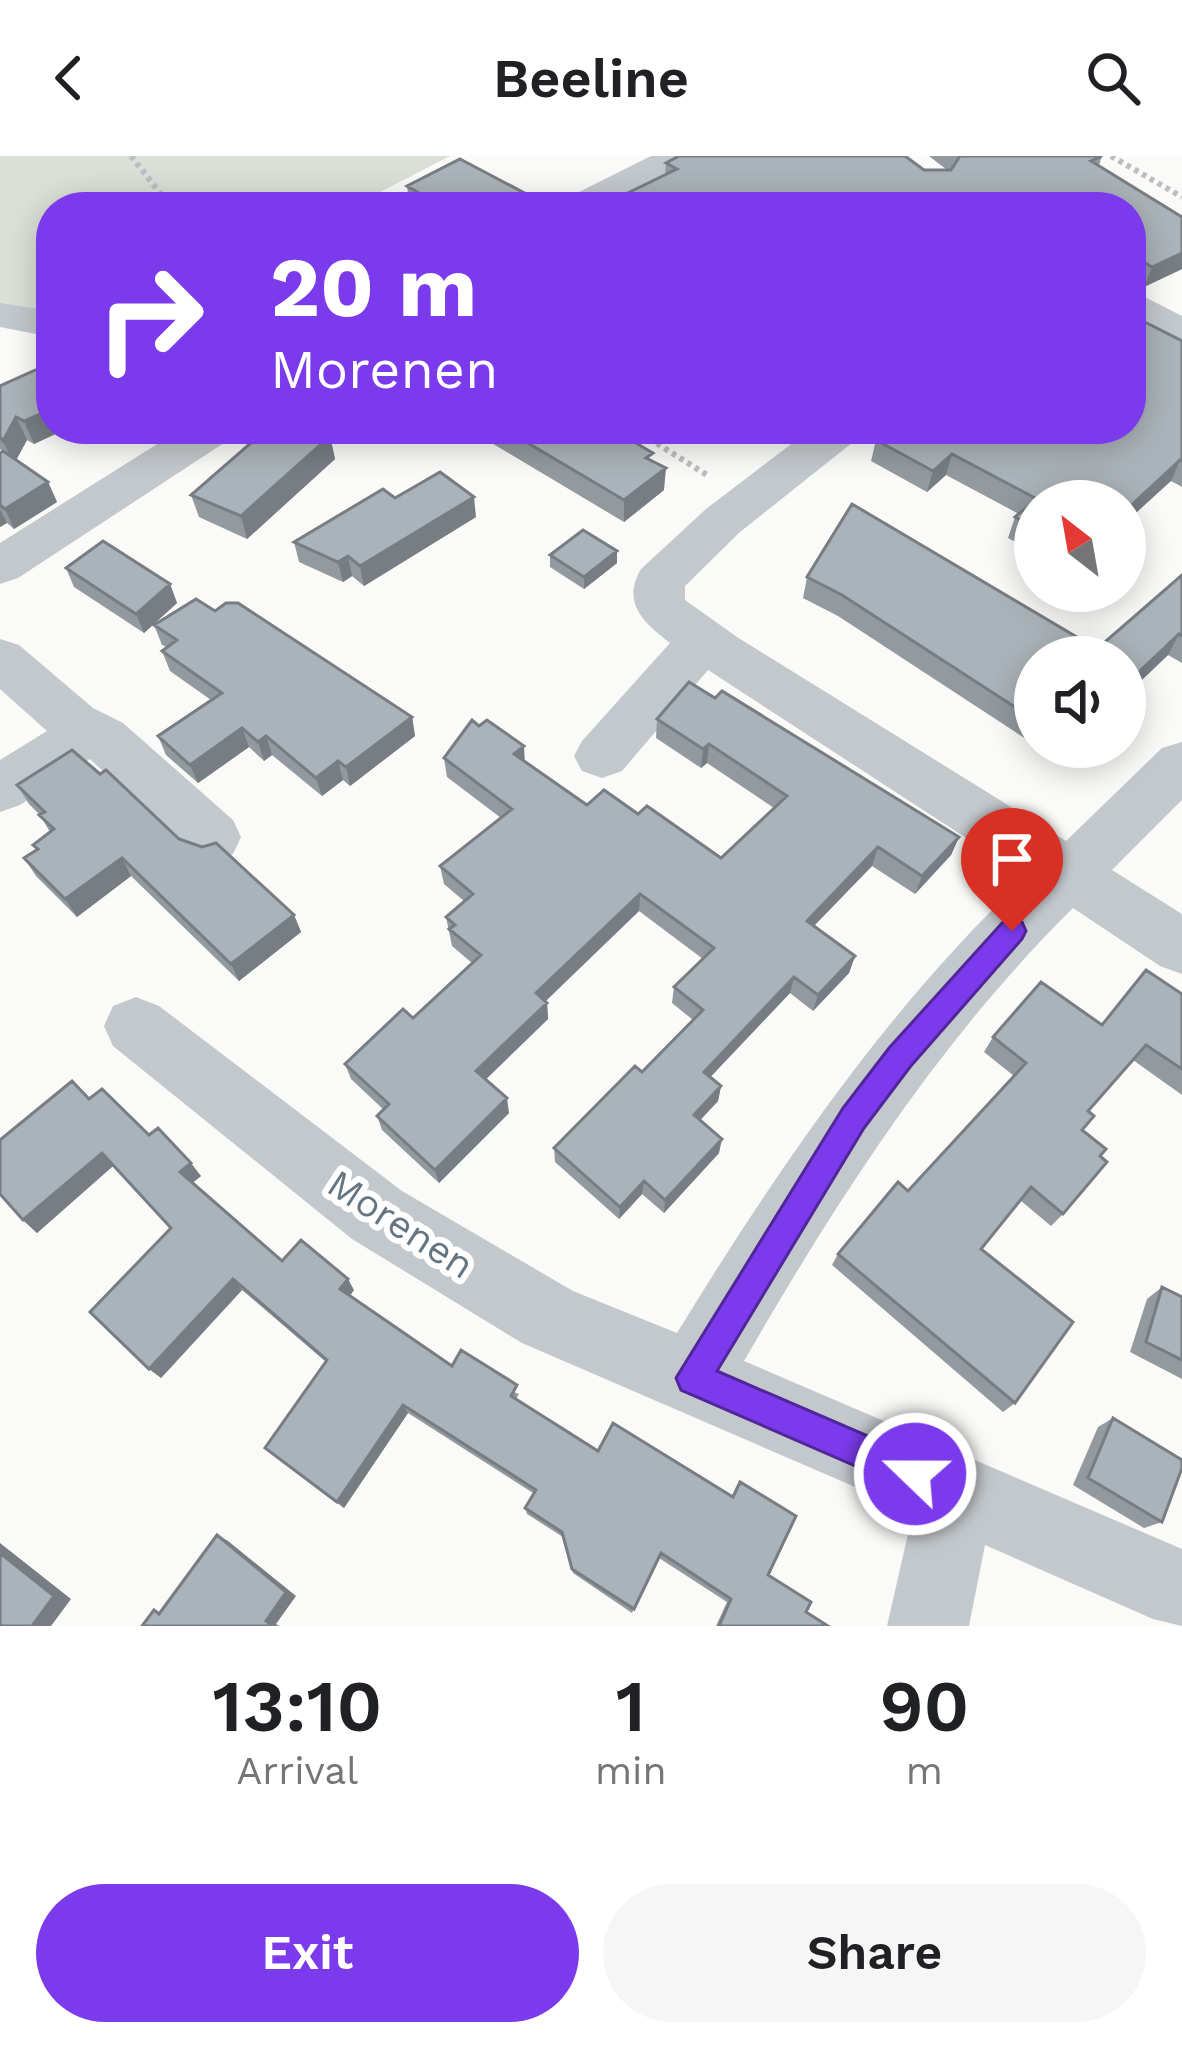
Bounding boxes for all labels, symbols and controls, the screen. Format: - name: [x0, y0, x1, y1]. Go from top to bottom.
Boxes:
- icon: back: [36, 45, 102, 111]
- icon: search: [1080, 45, 1146, 111]
- text: Beeline: [493, 47, 689, 110]
- text: 20 m: [270, 238, 477, 336]
- icon: right: [72, 240, 228, 396]
- text: Morenen: [270, 338, 498, 401]
- north arrow: [1014, 480, 1146, 612]
- map controls: [1014, 480, 1146, 768]
- button: sound: [1014, 636, 1146, 768]
- pin: [961, 808, 1063, 931]
- icon: arrive: [979, 826, 1045, 892]
- street label: Morenen: [320, 1160, 482, 1288]
- position arrow: [852, 1411, 978, 1537]
- text: 13:10: [213, 1664, 382, 1748]
- text: 1: [616, 1664, 646, 1748]
- text: 90: [879, 1664, 969, 1748]
- text: Arrival: [237, 1748, 358, 1793]
- text: min: [595, 1748, 667, 1793]
- text: m: [906, 1748, 943, 1793]
- button: Exit: [36, 1884, 579, 2022]
- button: Share: [603, 1884, 1146, 2022]

